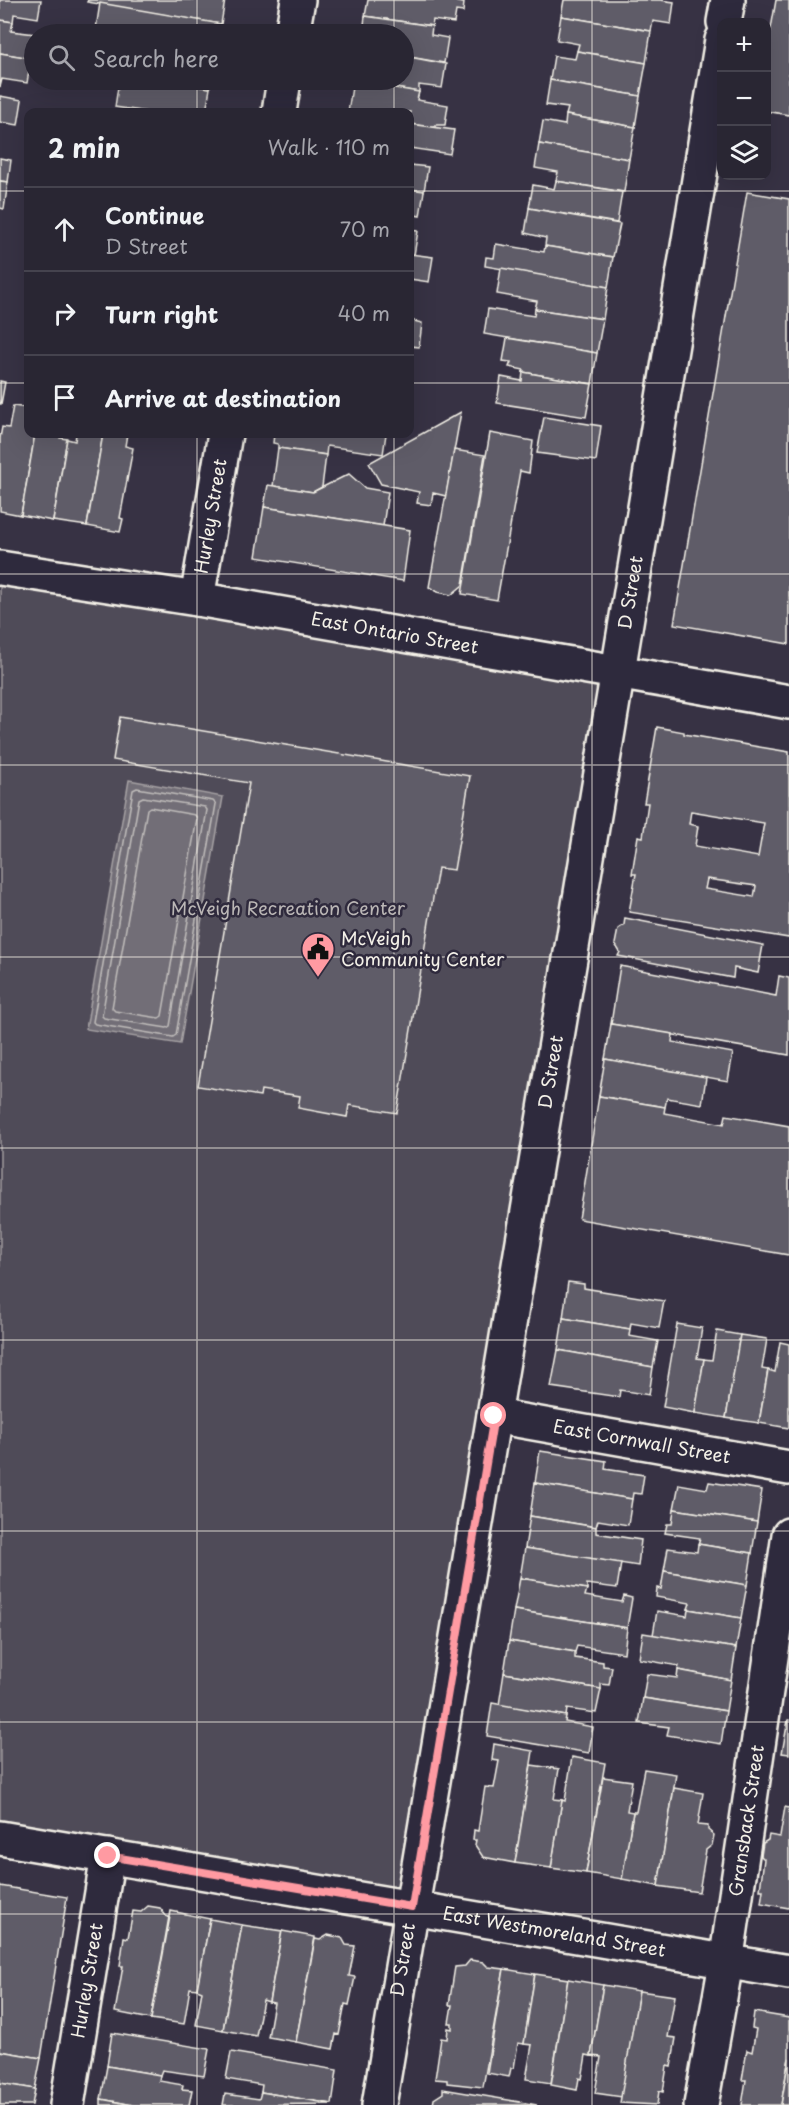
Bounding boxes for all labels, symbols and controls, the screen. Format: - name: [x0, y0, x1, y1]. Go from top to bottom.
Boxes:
- map controls: [717, 18, 771, 180]
- button: +: [717, 18, 771, 72]
- search box: [24, 24, 414, 90]
- icon: search: [45, 41, 78, 74]
- text: Search here: [93, 41, 219, 74]
- button: −: [717, 72, 771, 126]
- button: layers: [717, 126, 771, 180]
- text: 2 min: [48, 128, 121, 167]
- text: Walk · 110 m: [268, 132, 390, 162]
- text: Continue: [105, 198, 204, 231]
- icon: ahead: [48, 213, 81, 246]
- text: 70 m: [340, 214, 390, 244]
- text: D Street: [105, 231, 188, 261]
- icon: right: [48, 297, 81, 330]
- text: Turn right: [105, 297, 218, 330]
- text: 40 m: [338, 298, 390, 328]
- icon: arrive: [48, 381, 81, 414]
- text: Arrive at destination: [105, 381, 341, 414]
- street label: Hurley Street: [187, 456, 233, 576]
- street label: D Street: [610, 554, 649, 632]
- street label: East Ontario Street: [309, 604, 481, 660]
- park label: McVeigh Recreation Center: [171, 894, 406, 921]
- place label: McVeigh Community Center: [341, 924, 505, 972]
- public building icon: McVeigh Community Center: [300, 931, 336, 978]
- street label: D Street: [530, 1033, 569, 1111]
- route start: [480, 1402, 506, 1428]
- street label: East Cornwall Street: [551, 1412, 733, 1469]
- street label: Gransback Street: [721, 1743, 770, 1898]
- route end: [94, 1842, 120, 1868]
- street label: East Westmoreland Street: [441, 1898, 668, 1963]
- street label: Hurley Street: [63, 1921, 109, 2040]
- street label: D Street: [382, 1921, 421, 1999]

